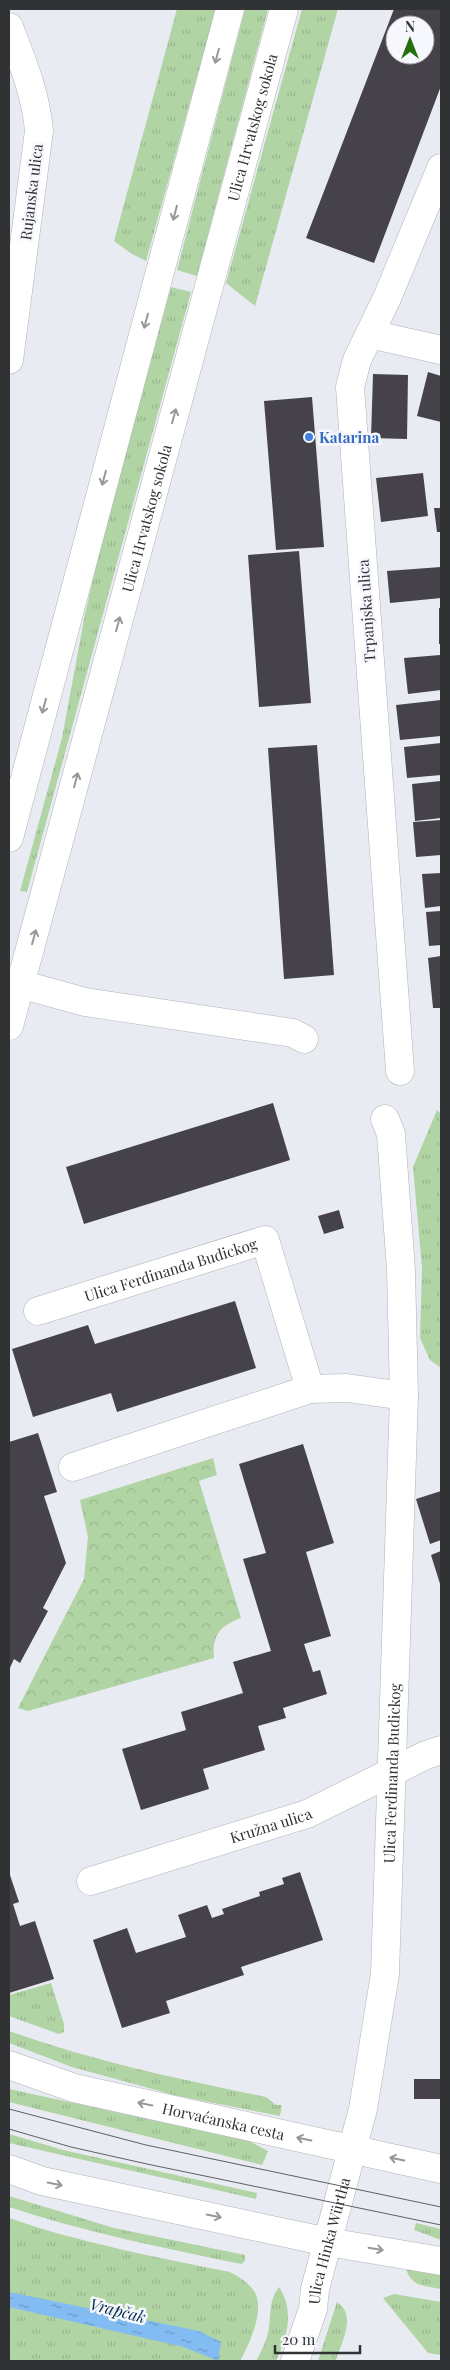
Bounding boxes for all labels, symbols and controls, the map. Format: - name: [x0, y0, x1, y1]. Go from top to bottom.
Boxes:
- north arrow: [385, 15, 435, 65]
- text: N: [405, 17, 415, 36]
- one-way arrow: [212, 47, 221, 63]
- street label: Ulica Hrvatskog sokola: [223, 51, 282, 203]
- street label: Rujanska ulica: [15, 142, 47, 241]
- one-way arrow: [170, 204, 179, 220]
- one-way arrow: [141, 312, 150, 328]
- one-way arrow: [170, 408, 179, 424]
- place label: Katarina: [319, 427, 379, 447]
- marker: Katarina: [303, 431, 315, 443]
- street label: Ulica Hrvatskog sokola: [117, 442, 176, 594]
- one-way arrow: [99, 470, 109, 486]
- street label: Trpanjska ulica: [352, 558, 380, 663]
- one-way arrow: [114, 616, 124, 632]
- one-way arrow: [39, 697, 48, 713]
- one-way arrow: [71, 773, 81, 789]
- one-way arrow: [29, 930, 39, 946]
- street label: Ulica Ferdinanda Budickog: [82, 1233, 260, 1306]
- street label: Ulica Ferdinanda Budickog: [379, 1683, 405, 1864]
- street label: Kružna ulica: [227, 1803, 316, 1847]
- street label: Horvaćanska cesta: [160, 2098, 287, 2144]
- one-way arrow: [138, 2099, 154, 2108]
- one-way arrow: [297, 2133, 313, 2143]
- one-way arrow: [389, 2154, 405, 2163]
- street label: Ulica Hinka Würtha: [304, 2175, 354, 2305]
- one-way arrow: [47, 2179, 63, 2189]
- one-way arrow: [206, 2212, 222, 2222]
- one-way arrow: [367, 2245, 383, 2255]
- water label: Vrapčak: [88, 2293, 148, 2327]
- scale bar: [275, 2322, 360, 2354]
- text: 20 m: [282, 2329, 316, 2349]

